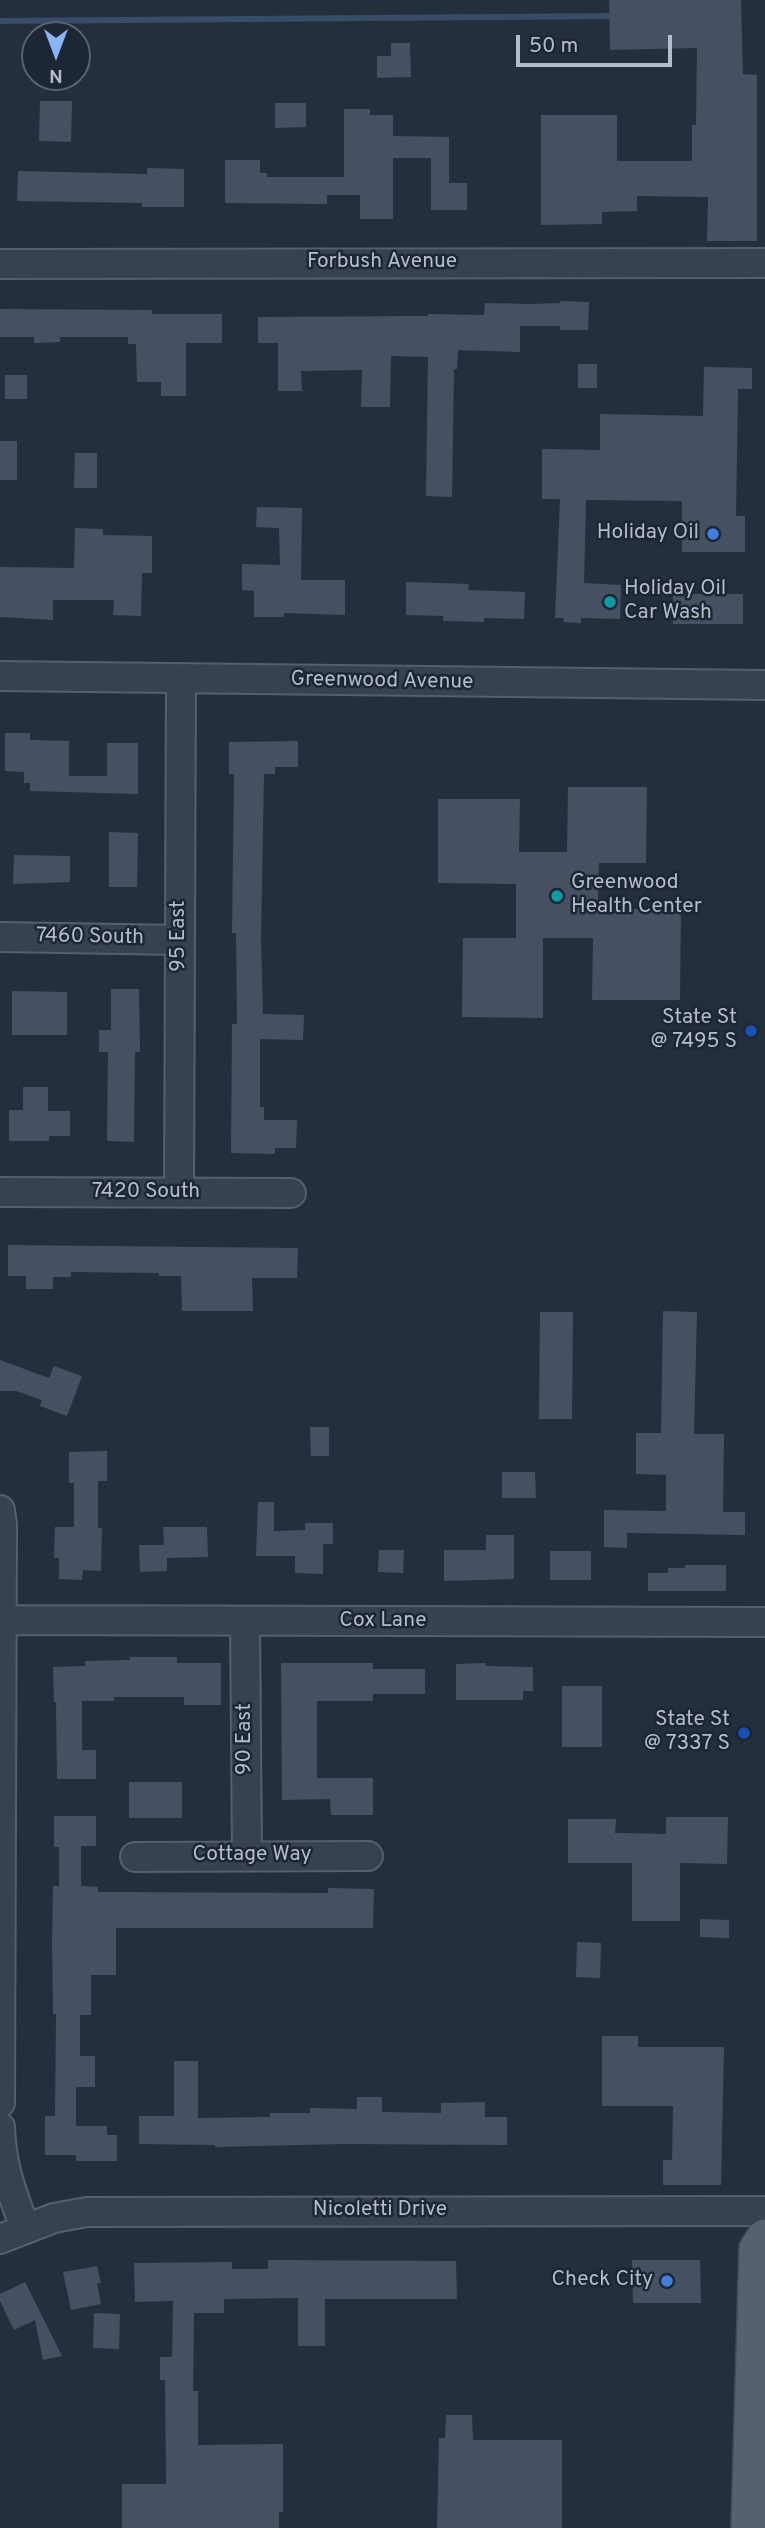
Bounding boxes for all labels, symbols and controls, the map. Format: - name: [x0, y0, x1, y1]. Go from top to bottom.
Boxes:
- north arrow: [21, 21, 91, 91]
- scale bar: [520, 21, 676, 65]
- text: 50 m: [529, 33, 578, 60]
- text: N: [49, 63, 63, 87]
- street label: Forbush Avenue: [307, 250, 457, 276]
- place label: Holiday Oil: [597, 521, 699, 547]
- marker: Holiday Oil: [705, 526, 721, 542]
- place label: Holiday Oil Car Wash: [624, 577, 726, 627]
- marker: Holiday Oil Car Wash: [602, 594, 618, 610]
- street label: Greenwood Avenue: [290, 668, 474, 696]
- place label: Greenwood Health Center: [571, 871, 702, 921]
- marker: Greenwood Health Center: [549, 888, 565, 904]
- street label: 95 East: [167, 900, 193, 972]
- street label: 7460 South: [36, 924, 144, 952]
- place label: State St @ 7495 S: [650, 1006, 737, 1056]
- marker: State St @ 7495 S: [743, 1023, 759, 1039]
- street label: 7420 South: [92, 1180, 200, 1206]
- street label: Cox Lane: [339, 1609, 427, 1635]
- street label: 90 East: [233, 1703, 259, 1775]
- place label: State St @ 7337 S: [644, 1708, 730, 1758]
- marker: State St @ 7337 S: [736, 1725, 752, 1741]
- street label: Cottage Way: [192, 1843, 312, 1869]
- street label: Nicoletti Drive: [313, 2198, 447, 2224]
- place label: Check City: [551, 2268, 653, 2294]
- marker: Check City: [659, 2273, 675, 2289]

